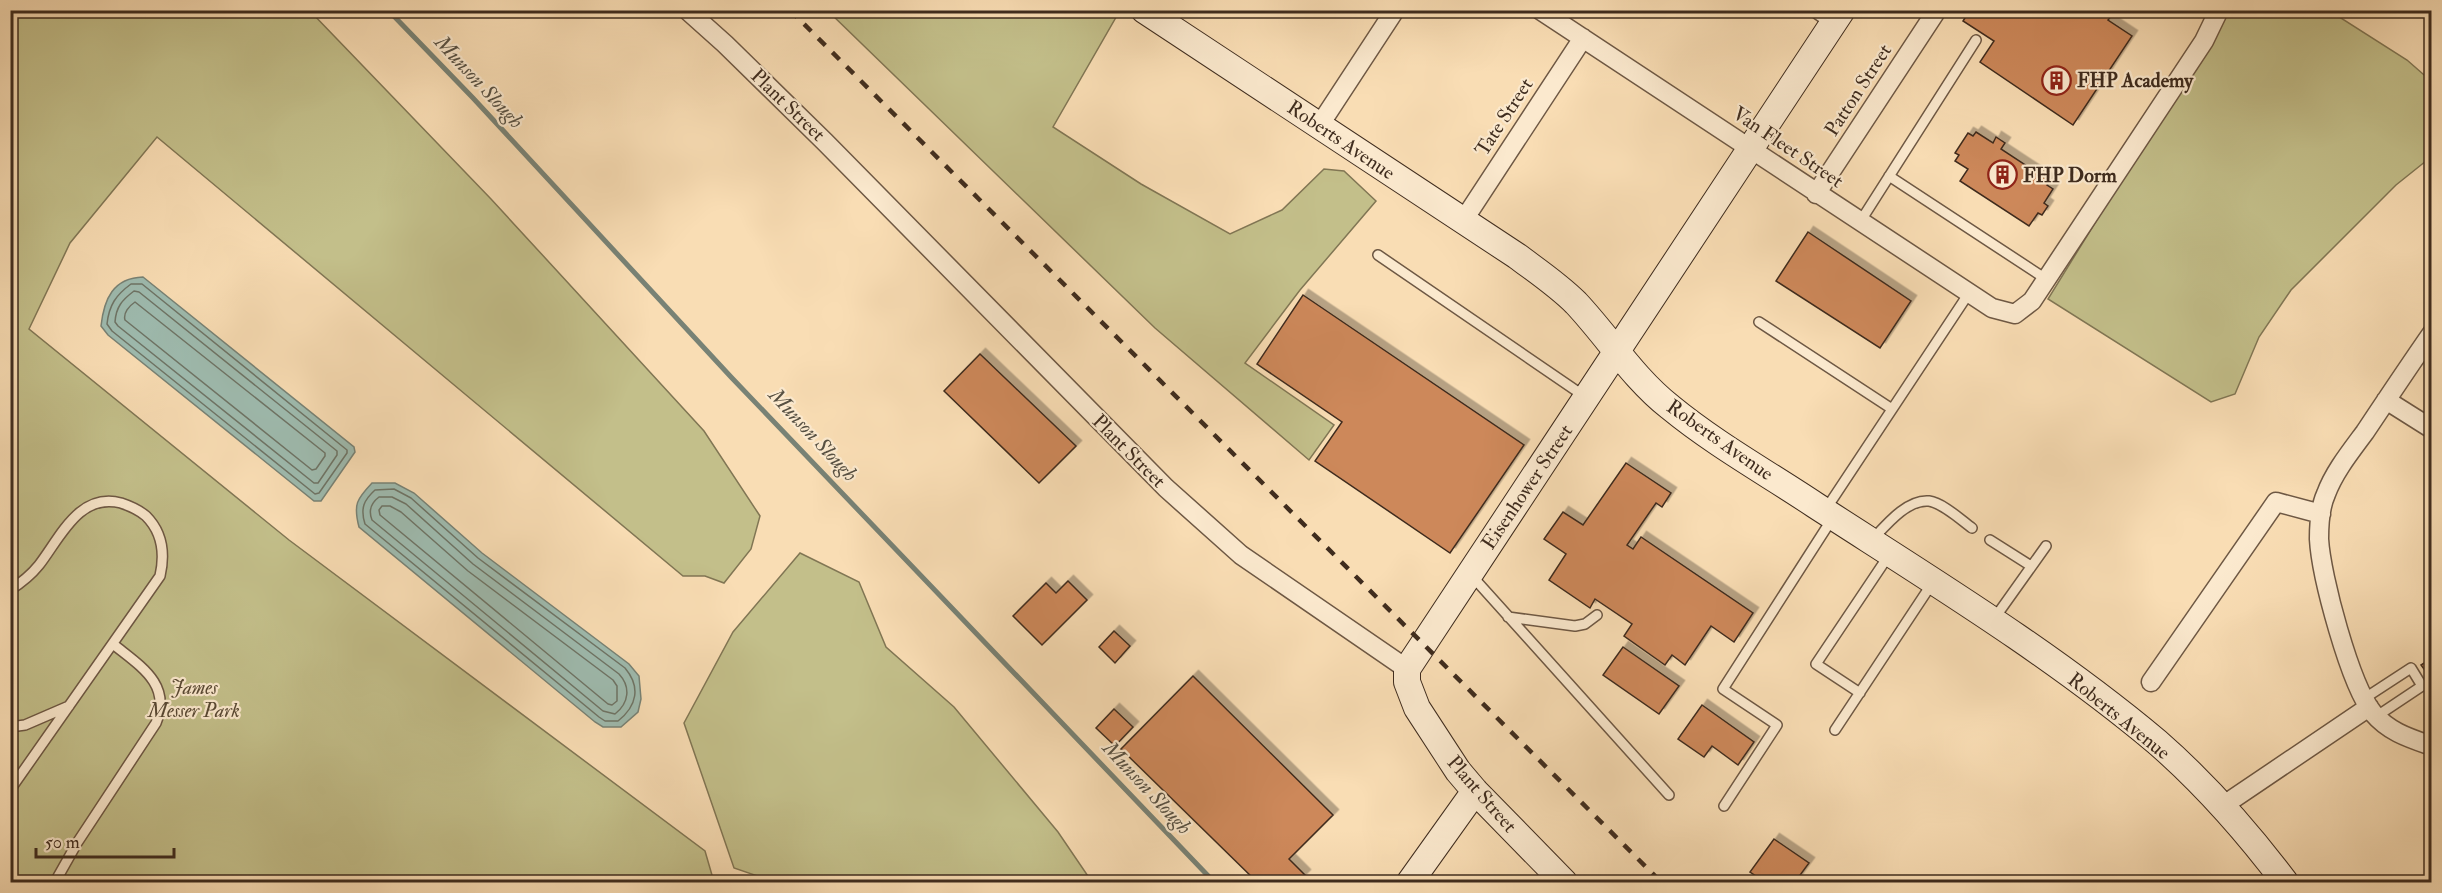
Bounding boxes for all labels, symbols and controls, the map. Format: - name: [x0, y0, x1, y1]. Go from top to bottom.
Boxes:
- water label: Munson Slough: [427, 28, 529, 135]
- street label: Patton Street: [1819, 39, 1897, 141]
- street label: Plant Street: [745, 63, 831, 147]
- building icon: FHP Academy: [2040, 64, 2072, 96]
- place label: FHP Academy: [2077, 68, 2194, 94]
- street label: Tate Street: [1470, 73, 1539, 161]
- street label: Roberts Avenue: [1282, 95, 1400, 185]
- street label: Van Fleet Street: [1728, 101, 1849, 194]
- building icon: FHP Dorm: [1986, 159, 2018, 191]
- place label: FHP Dorm: [2023, 163, 2117, 188]
- water label: Munson Slough: [761, 381, 863, 488]
- street label: Roberts Avenue: [1662, 394, 1778, 486]
- street label: Plant Street: [1087, 409, 1171, 493]
- street label: Eisenhower Street: [1476, 419, 1578, 554]
- street label: Roberts Avenue: [2063, 667, 2175, 765]
- park label: James Messer Park: [147, 675, 240, 723]
- water label: Munson Slough: [1095, 734, 1197, 841]
- street label: Plant Street: [1442, 750, 1523, 838]
- scale bar: [36, 821, 174, 859]
- text: 50 m: [45, 831, 80, 854]

